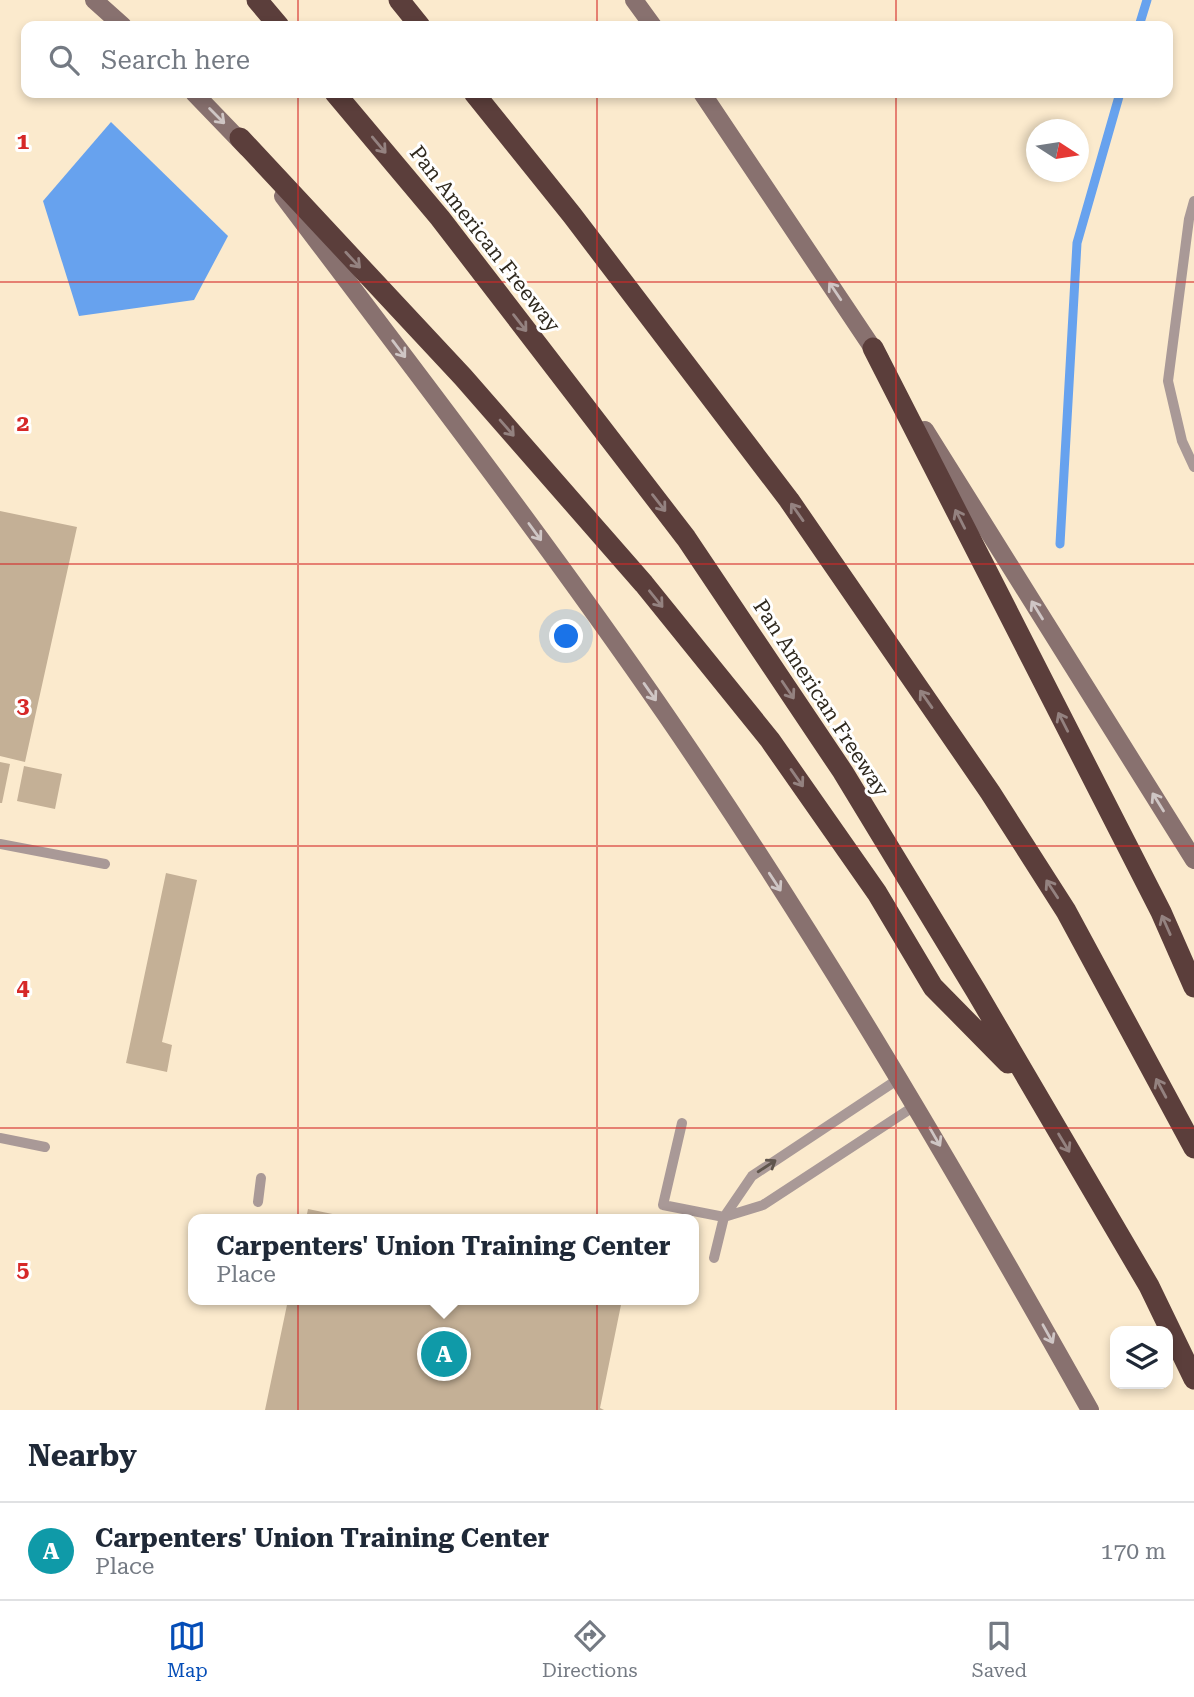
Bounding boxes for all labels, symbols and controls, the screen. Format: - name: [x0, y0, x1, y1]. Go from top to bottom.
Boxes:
- search box: [21, 21, 1173, 98]
- icon: search: [45, 41, 83, 79]
- text: Search here: [101, 45, 250, 75]
- one-way arrow: [208, 107, 225, 124]
- north arrow: [1026, 119, 1089, 182]
- text: 1: [17, 128, 30, 155]
- one-way arrow: [370, 136, 386, 154]
- street label: Pan American Freeway: [405, 141, 566, 337]
- one-way arrow: [345, 251, 361, 269]
- one-way arrow: [828, 281, 842, 301]
- one-way arrow: [513, 313, 528, 331]
- one-way arrow: [391, 340, 406, 358]
- text: 2: [17, 410, 29, 437]
- one-way arrow: [499, 418, 515, 436]
- one-way arrow: [652, 493, 667, 512]
- one-way arrow: [790, 503, 804, 522]
- one-way arrow: [952, 509, 966, 530]
- one-way arrow: [528, 522, 542, 541]
- one-way arrow: [649, 589, 664, 608]
- street label: Pan American Freeway: [748, 595, 894, 801]
- one-way arrow: [1029, 600, 1043, 620]
- your location: [549, 619, 583, 653]
- one-way arrow: [781, 680, 795, 700]
- one-way arrow: [643, 682, 657, 701]
- one-way arrow: [919, 690, 933, 709]
- text: 3: [17, 692, 30, 719]
- one-way arrow: [1056, 712, 1070, 733]
- one-way arrow: [790, 768, 804, 787]
- one-way arrow: [1150, 793, 1164, 813]
- one-way arrow: [768, 872, 782, 891]
- one-way arrow: [1044, 879, 1058, 899]
- one-way arrow: [1159, 914, 1172, 936]
- text: 4: [17, 974, 30, 1001]
- one-way arrow: [1154, 1078, 1167, 1099]
- one-way arrow: [928, 1126, 942, 1146]
- one-way arrow: [1058, 1133, 1072, 1153]
- one-way arrow: [757, 1158, 776, 1173]
- popup: [188, 1214, 699, 1305]
- text: Carpenters' Union Training Center: [216, 1231, 671, 1261]
- text: 5: [17, 1256, 30, 1283]
- text: Place: [216, 1261, 276, 1288]
- one-way arrow: [1041, 1324, 1055, 1344]
- map controls: [1110, 1326, 1173, 1389]
- button: layers: [1110, 1326, 1173, 1389]
- pin: A: [421, 1328, 467, 1380]
- text: Nearby: [28, 1438, 137, 1473]
- text: Carpenters' Union Training Center: [95, 1523, 549, 1553]
- text: A: [43, 1538, 59, 1565]
- text: 170 m: [1101, 1538, 1166, 1565]
- text: Place: [95, 1553, 154, 1580]
- tab: Map: [167, 1617, 208, 1682]
- tab: Directions: [542, 1617, 638, 1682]
- tab: Saved: [972, 1617, 1027, 1682]

